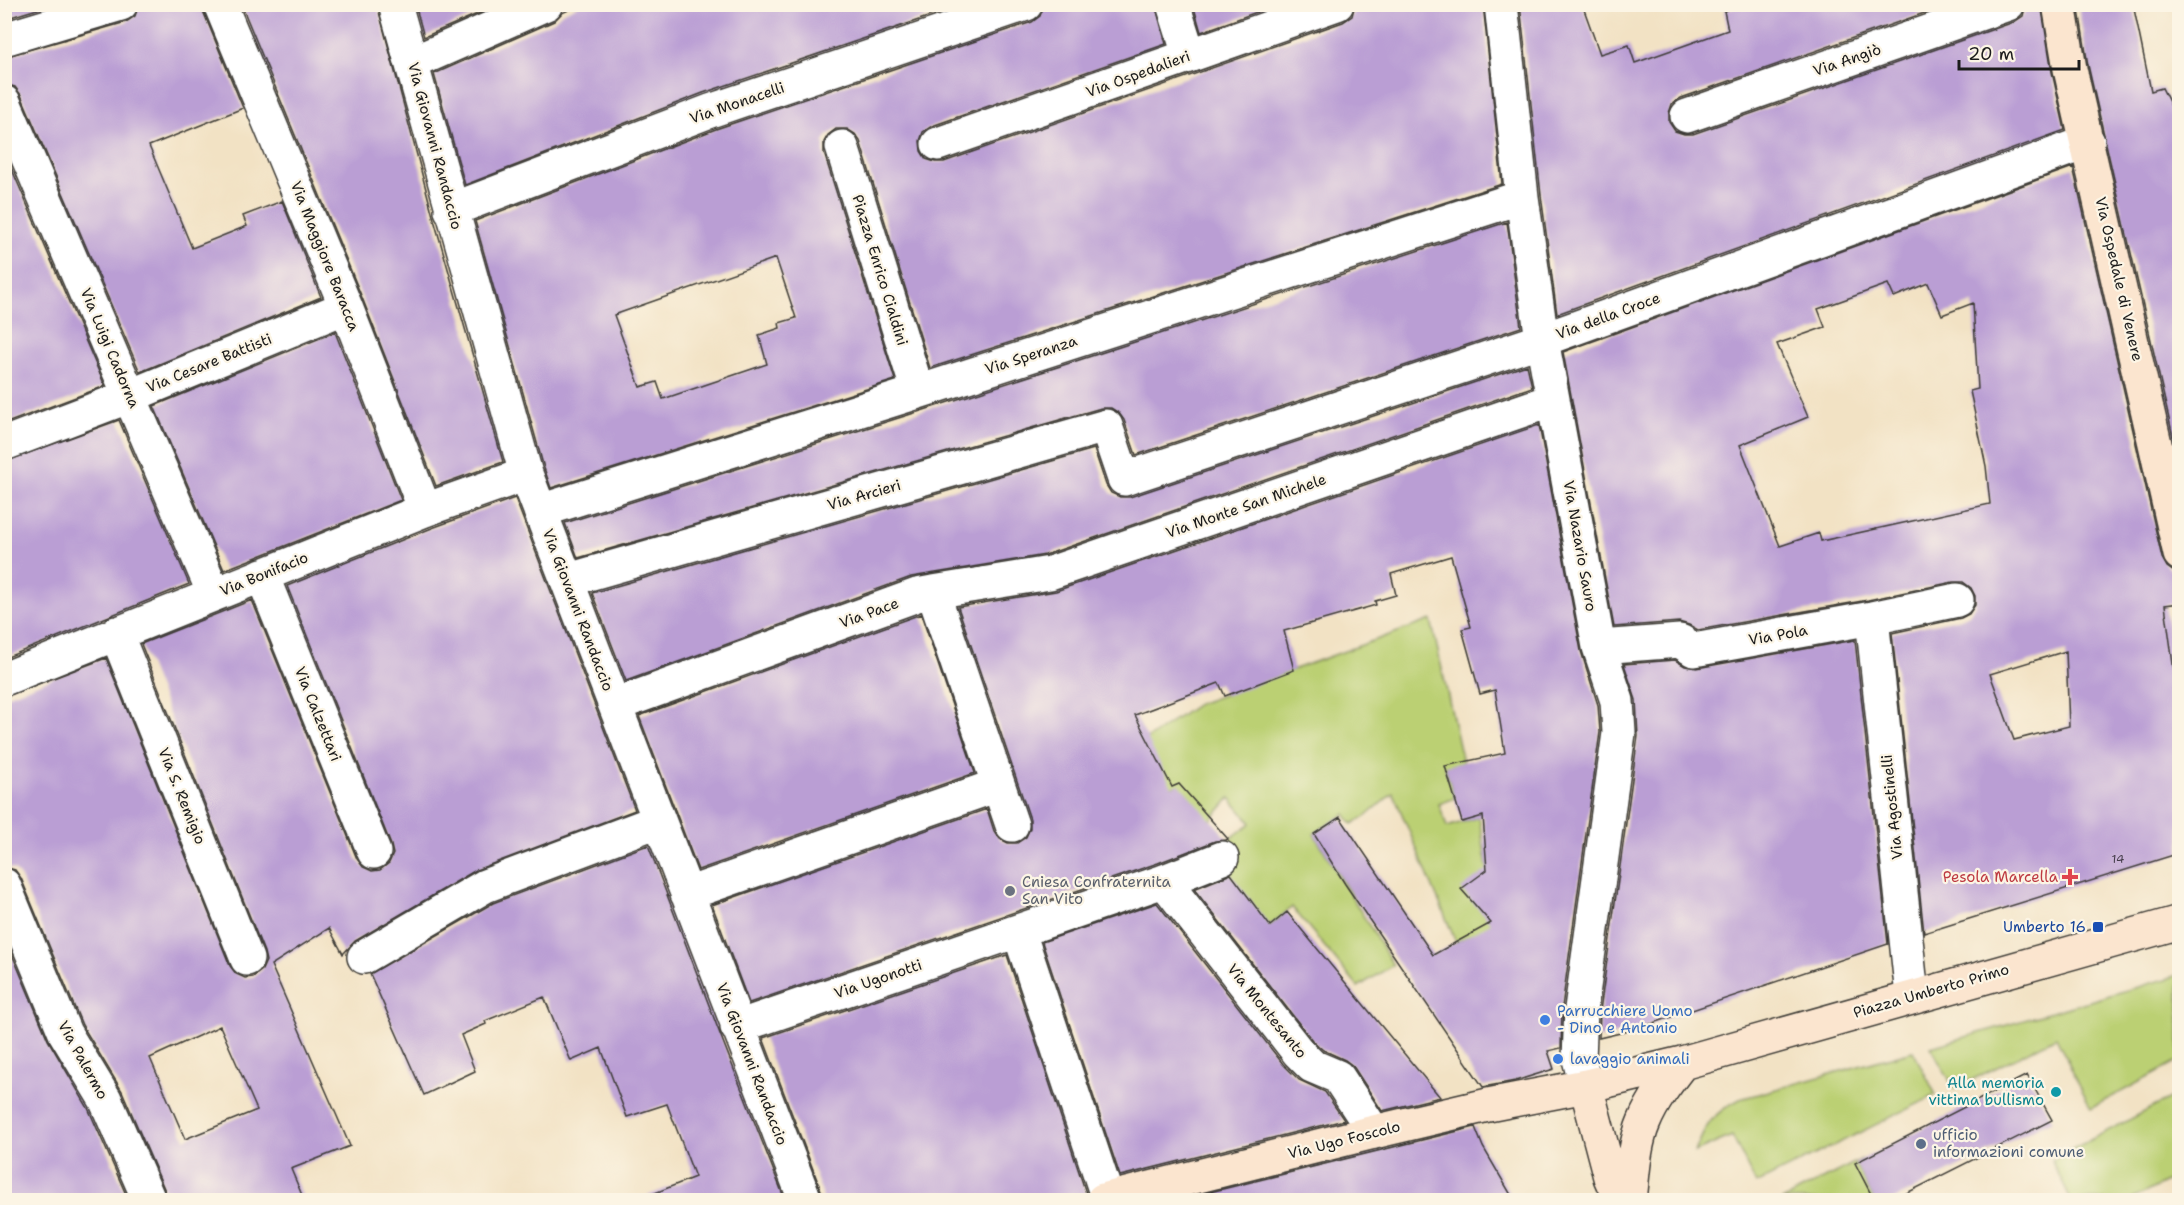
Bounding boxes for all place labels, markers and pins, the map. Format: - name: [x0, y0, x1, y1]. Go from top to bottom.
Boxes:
- place label: Pesola Marcella: [1943, 867, 2059, 887]
- marker: Pesola Marcella: [2063, 870, 2077, 884]
- place label: Cniesa Confraternita San Vito: [1022, 872, 1172, 909]
- marker: Cniesa Confraternita San Vito: [1003, 884, 1017, 898]
- place label: Umberto 16: [2003, 917, 2086, 937]
- marker: Umberto 16: [2091, 920, 2105, 934]
- place label: Parrucchiere Uomo - Dino e Antonio: [1557, 1001, 1693, 1038]
- marker: Parrucchiere Uomo - Dino e Antonio: [1538, 1013, 1552, 1027]
- place label: lavaggio animali: [1570, 1049, 1690, 1069]
- marker: lavaggio animali: [1551, 1052, 1565, 1066]
- place label: Alla memoria vittima bullismo: [1928, 1073, 2045, 1110]
- marker: Alla memoria vittima bullismo: [2049, 1085, 2063, 1099]
- place label: ufficio informazioni comune: [1933, 1125, 2084, 1162]
- marker: ufficio informazioni comune: [1914, 1137, 1928, 1151]

